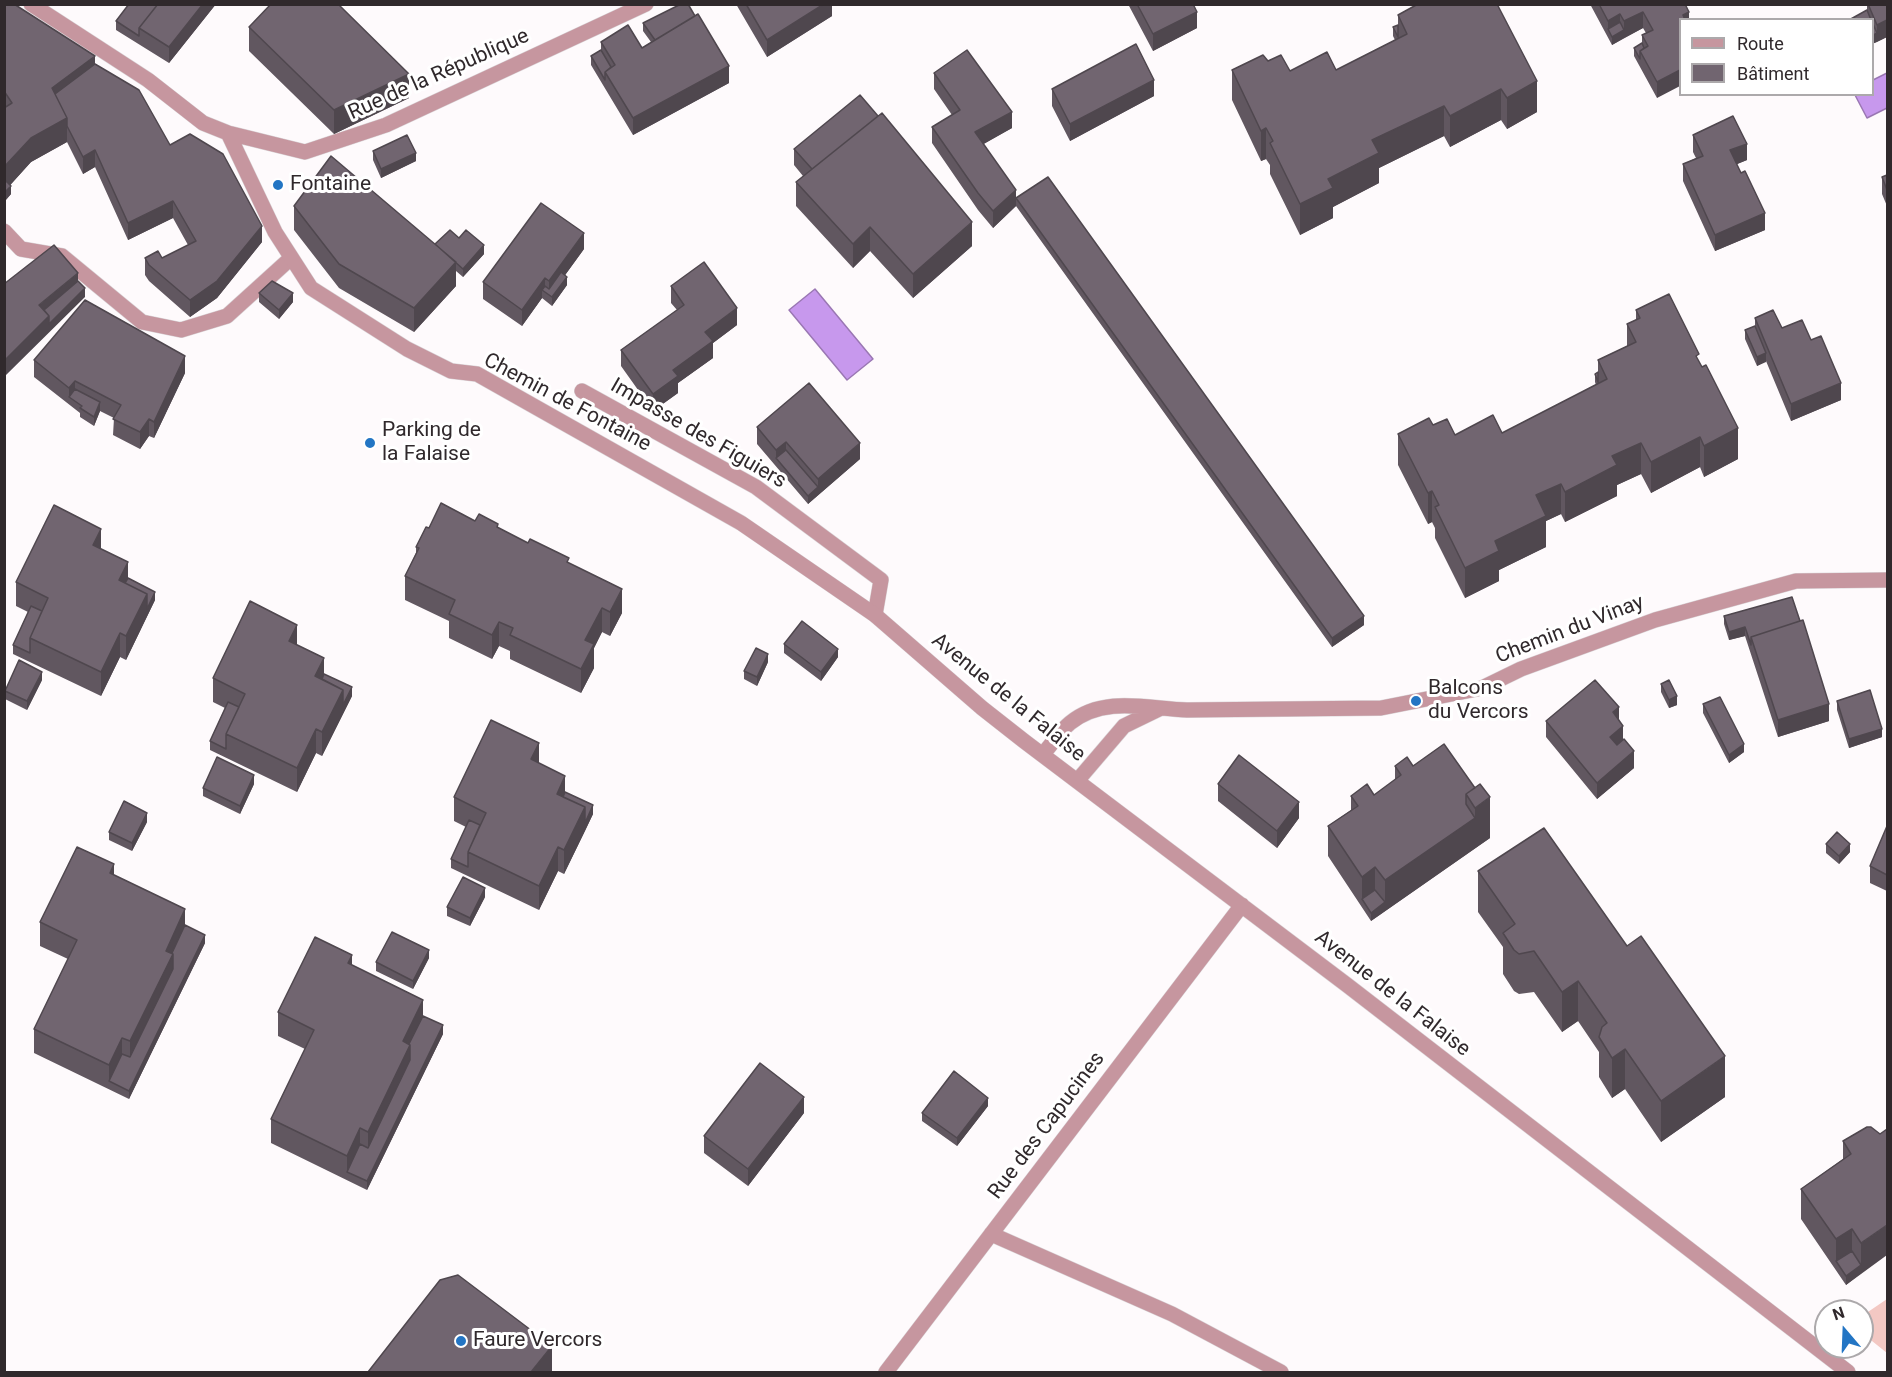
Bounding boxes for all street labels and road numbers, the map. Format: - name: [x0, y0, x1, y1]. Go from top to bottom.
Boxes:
- street label: Rue de la République: [345, 24, 533, 126]
- street label: Chemin de Fontaine: [479, 348, 655, 458]
- street label: Impasse des Figuiers: [606, 373, 790, 495]
- street label: Chemin du Vinay: [1492, 590, 1648, 670]
- street label: Avenue de la Falaise: [926, 628, 1090, 768]
- street label: Avenue de la Falaise: [1309, 926, 1475, 1062]
- street label: Rue des Capucines: [983, 1047, 1111, 1205]

